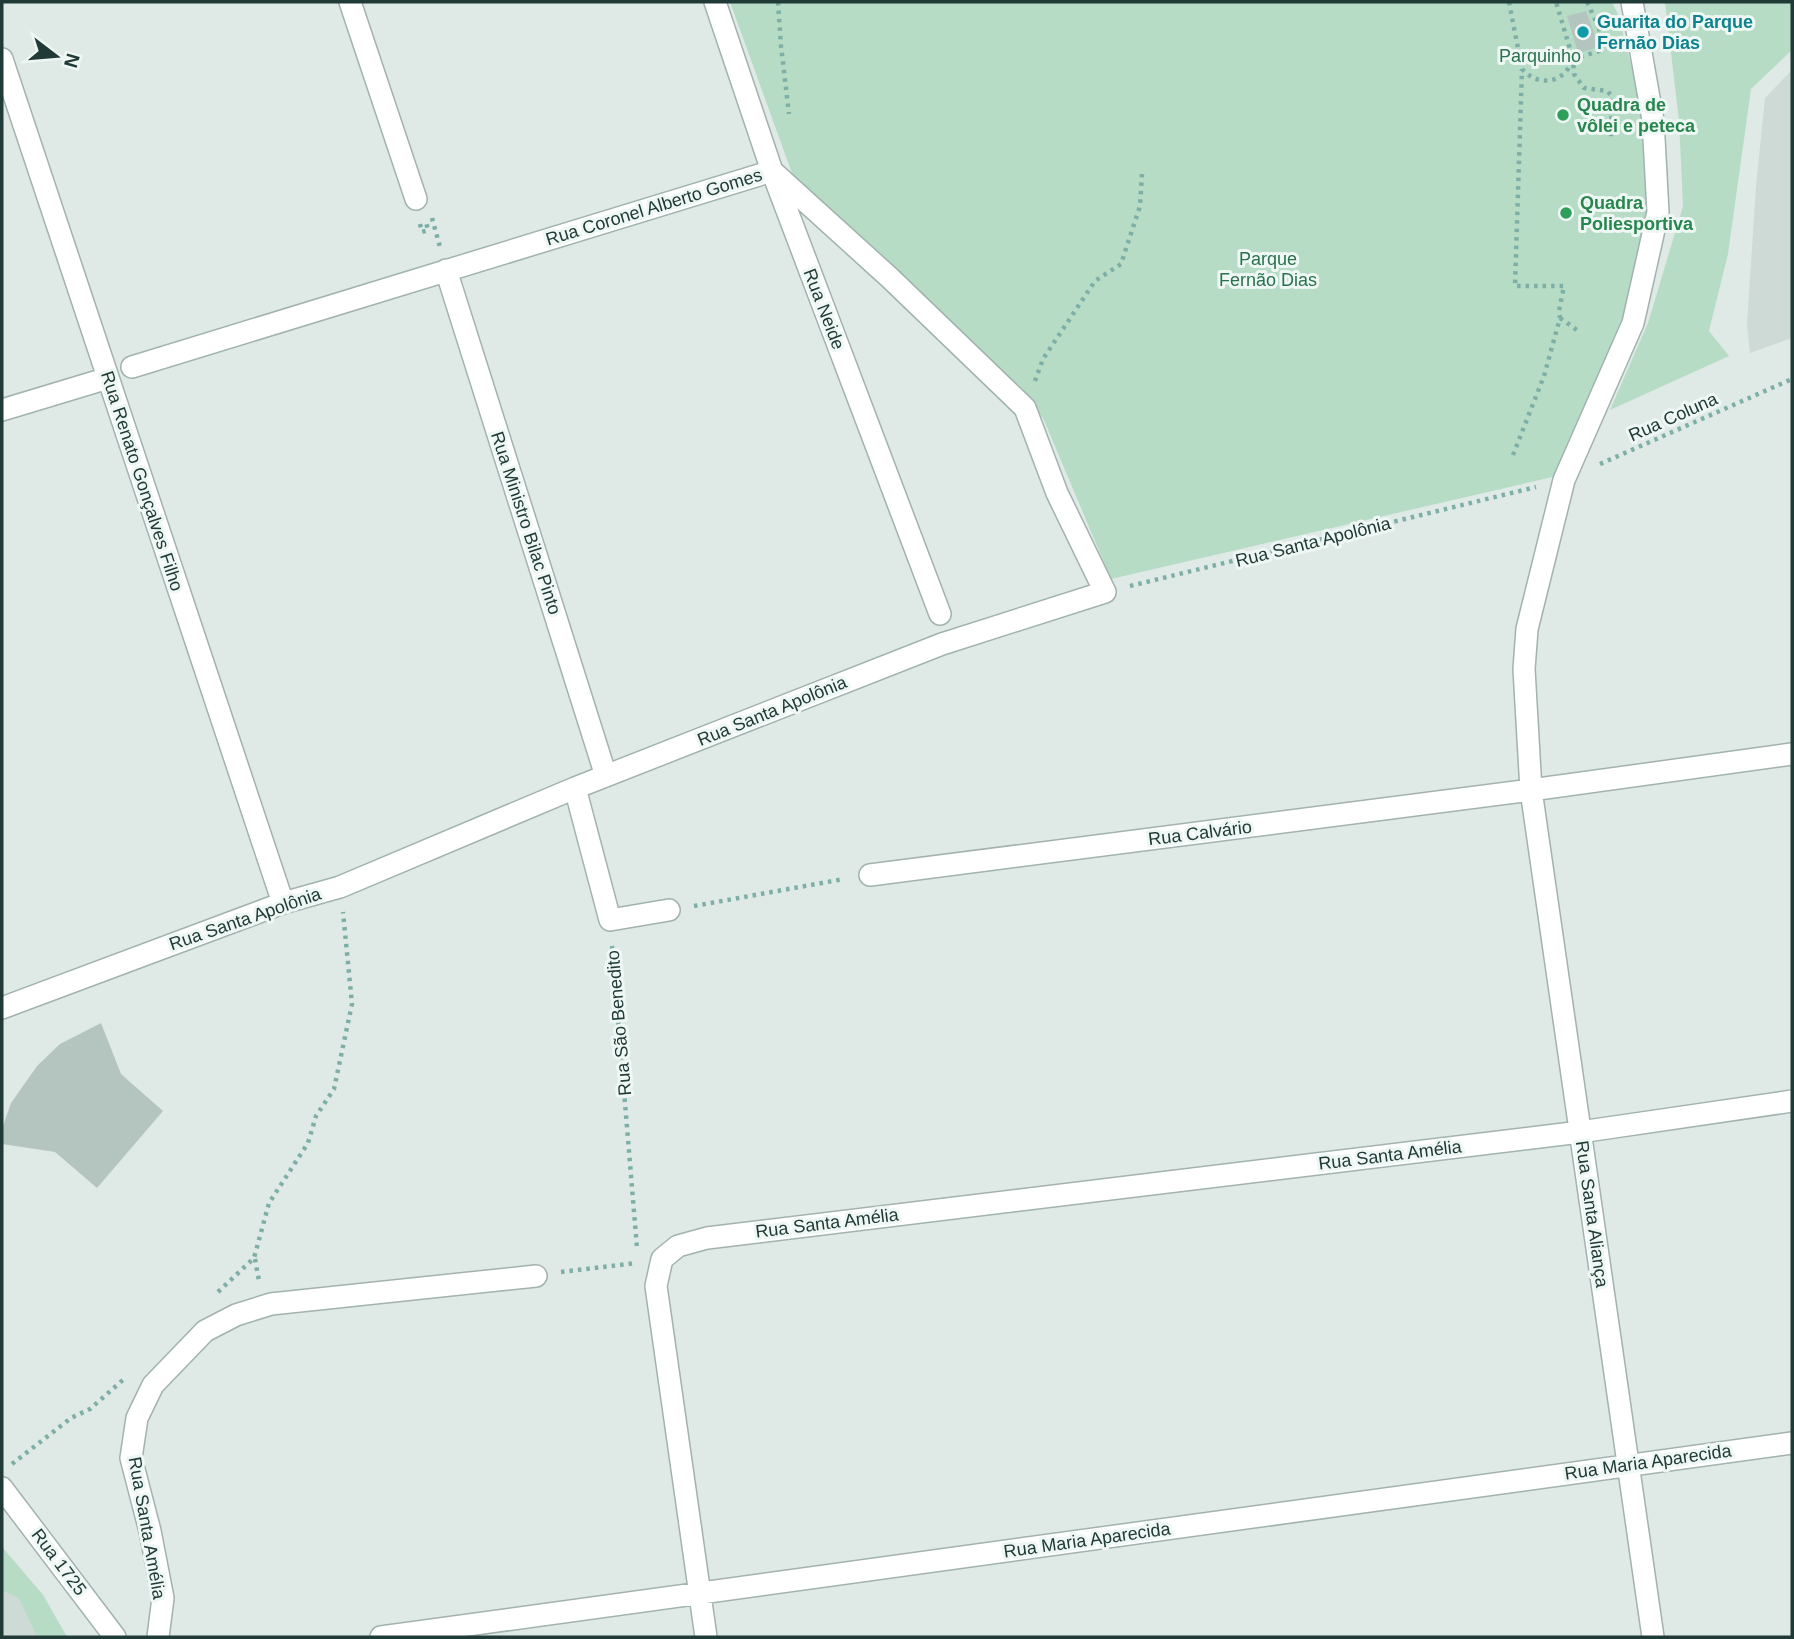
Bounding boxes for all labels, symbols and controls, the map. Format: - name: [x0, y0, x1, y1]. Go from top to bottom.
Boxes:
- place label: Guarita do Parque Fernão Dias: [1597, 12, 1753, 53]
- north arrow: [21, 21, 91, 91]
- marker: Guarita do Parque Fernão Dias: [1575, 24, 1591, 40]
- park label: Parquinho: [1499, 46, 1581, 66]
- text: N: [60, 51, 84, 70]
- place label: Quadra de vôlei e peteca: [1577, 95, 1696, 136]
- marker: Quadra de vôlei e peteca: [1555, 107, 1571, 123]
- street label: Rua Coronel Alberto Gomes: [543, 165, 765, 249]
- place label: Quadra Poliesportiva: [1580, 193, 1694, 234]
- marker: Quadra Poliesportiva: [1558, 205, 1574, 221]
- park label: Parque Fernão Dias: [1219, 249, 1317, 290]
- street label: Rua Neide: [799, 266, 849, 352]
- street label: Rua Renato Gonçalves Filho: [97, 368, 187, 594]
- street label: Rua Coluna: [1626, 388, 1721, 445]
- street label: Rua Ministro Bilac Pinto: [487, 429, 565, 617]
- street label: Rua Santa Apolônia: [1233, 513, 1394, 571]
- street label: Rua Santa Apolônia: [694, 672, 850, 750]
- street label: Rua Calvário: [1147, 817, 1253, 849]
- street label: Rua Santa Apolônia: [167, 883, 324, 954]
- street label: Rua São Benedito: [603, 949, 635, 1097]
- street label: Rua Santa Amélia: [1317, 1136, 1464, 1174]
- street label: Rua Santa Aliança: [1572, 1139, 1612, 1290]
- street label: Rua Santa Amélia: [754, 1204, 901, 1242]
- street label: Rua Maria Aparecida: [1563, 1440, 1734, 1484]
- street label: Rua Santa Amélia: [125, 1455, 170, 1602]
- street label: Rua Maria Aparecida: [1002, 1518, 1173, 1562]
- street label: Rua 1725: [28, 1525, 90, 1599]

